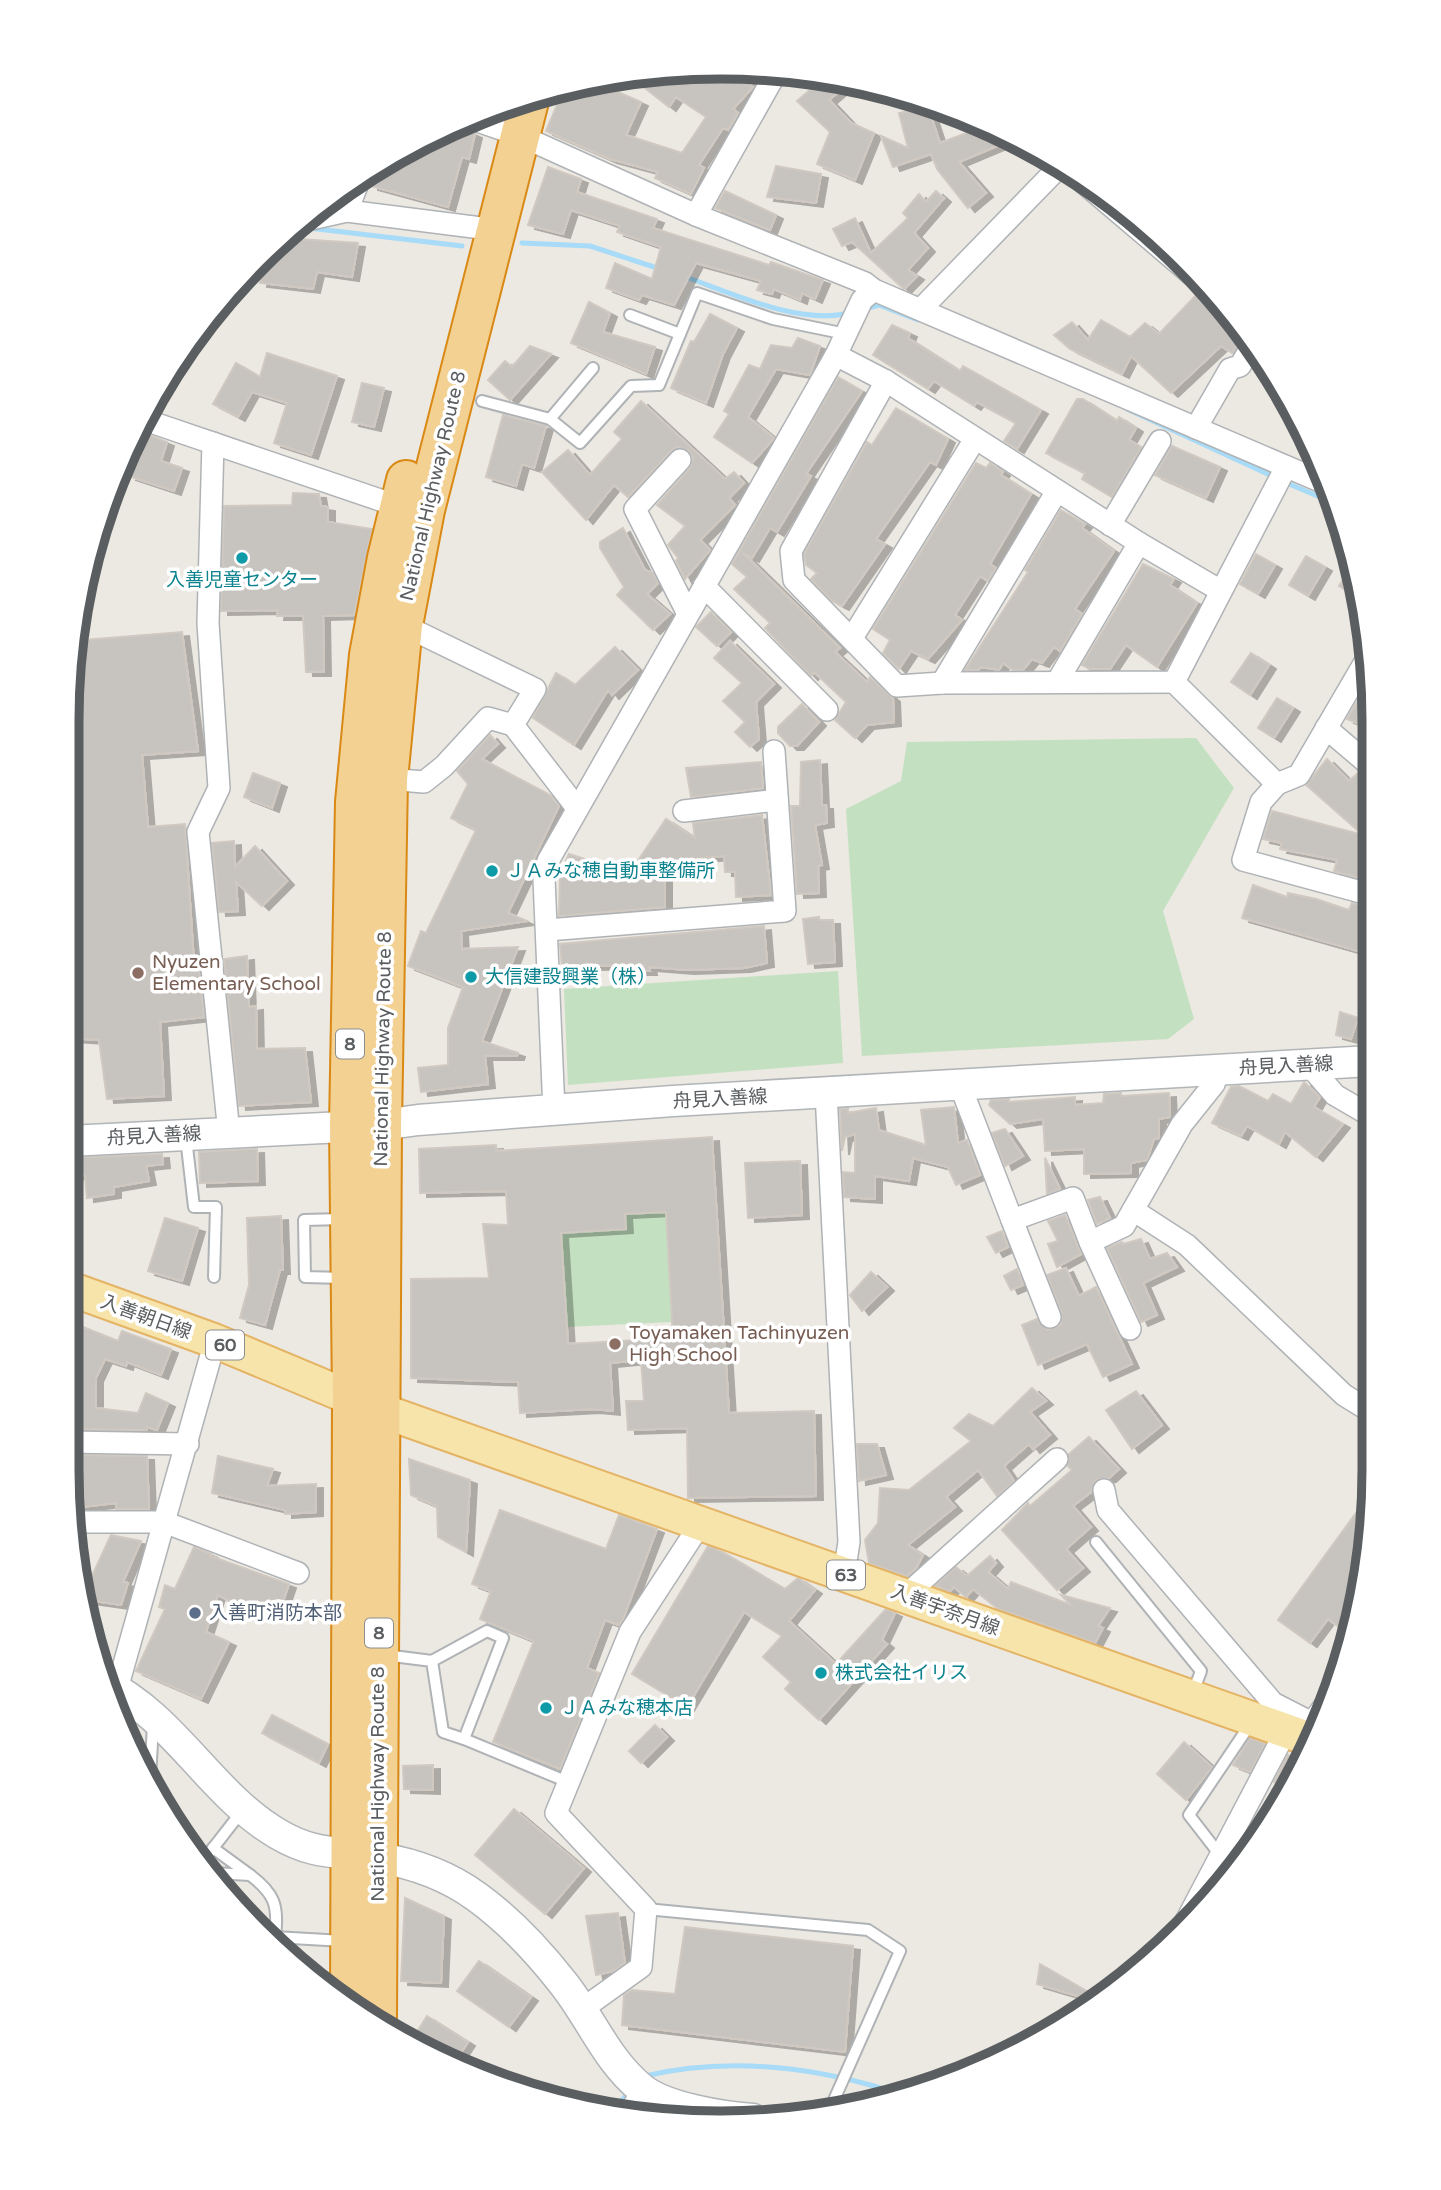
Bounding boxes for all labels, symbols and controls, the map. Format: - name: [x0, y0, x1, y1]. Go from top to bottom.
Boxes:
- street label: National Highway Route 8: [396, 369, 470, 603]
- marker: 入善児童センター: [234, 550, 250, 566]
- place label: 入善児童センター: [166, 569, 318, 591]
- place label: ＪＡみな穂自動車整備所: [506, 860, 715, 882]
- marker: ＪＡみな穂自動車整備所: [484, 863, 500, 879]
- street label: National Highway Route 8: [370, 931, 396, 1167]
- place label: Nyuzen Elementary School: [152, 951, 321, 995]
- marker: Nyuzen Elementary School: [130, 965, 146, 981]
- place label: 大信建設興業（株）: [485, 966, 656, 988]
- marker: 大信建設興業（株）: [463, 969, 479, 985]
- road number: 8: [336, 1030, 364, 1058]
- street label: 舟見入善線: [1238, 1053, 1334, 1079]
- street label: 舟見入善線: [672, 1086, 768, 1112]
- street label: 舟見入善線: [106, 1123, 202, 1149]
- street label: 入善朝日線: [98, 1290, 194, 1344]
- place label: Toyamaken Tachinyuzen High School: [629, 1322, 849, 1366]
- road number: 60: [206, 1330, 244, 1360]
- marker: Toyamaken Tachinyuzen High School: [607, 1336, 623, 1352]
- road number: 63: [827, 1560, 865, 1590]
- street label: 入善宇奈月線: [888, 1580, 1002, 1640]
- place label: 入善町消防本部: [209, 1602, 342, 1624]
- marker: 入善町消防本部: [187, 1605, 203, 1621]
- road number: 8: [365, 1618, 393, 1648]
- place label: 株式会社イリス: [835, 1662, 968, 1684]
- marker: 株式会社イリス: [813, 1665, 829, 1681]
- street label: National Highway Route 8: [367, 1666, 389, 1902]
- place label: ＪＡみな穂本店: [560, 1697, 693, 1719]
- marker: ＪＡみな穂本店: [538, 1700, 554, 1716]

